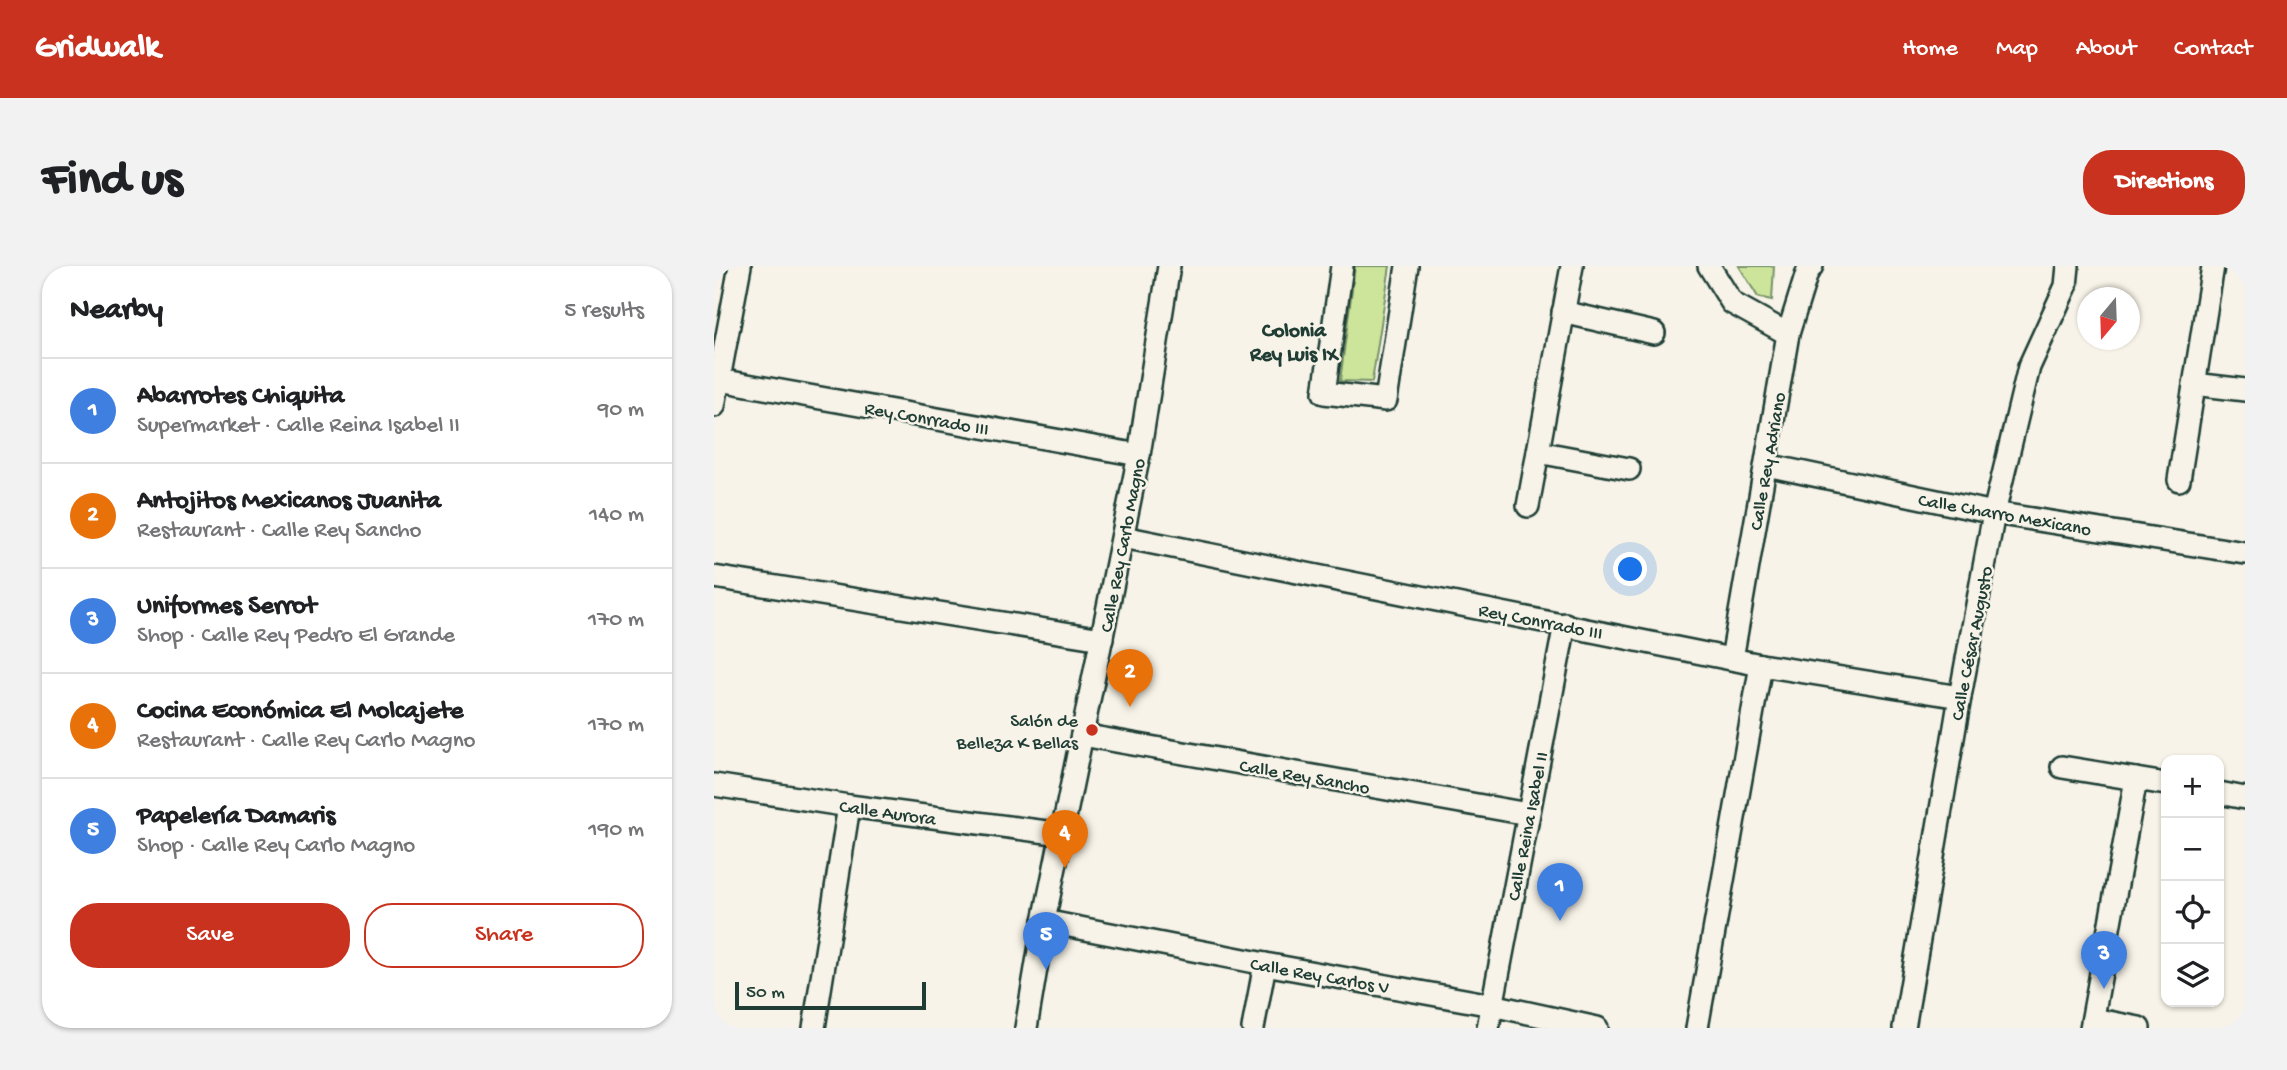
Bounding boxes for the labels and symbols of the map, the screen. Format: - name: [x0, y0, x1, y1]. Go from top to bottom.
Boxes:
- north arrow: [2077, 287, 2140, 350]
- district label: Colonia Rey Luis IX: [1249, 320, 1340, 369]
- street label: Calle Rey Adriano: [1746, 391, 1793, 532]
- street label: Rey Conrrado III: [862, 398, 990, 443]
- street label: Calle Rey Carlo Magno: [1096, 457, 1153, 635]
- street label: Calle Charro Mexicano: [1916, 490, 2093, 543]
- your location: [1613, 552, 1647, 586]
- street label: Calle César Augusto: [1947, 564, 2000, 723]
- street label: Rey Conrrado III: [1476, 600, 1604, 647]
- pin: 2: [1107, 649, 1153, 707]
- place label: Salón de Belleza K Bellas: [955, 711, 1079, 756]
- marker: Salón de Belleza K Bellas: [1084, 722, 1100, 738]
- street label: Calle Reina Isabel II: [1504, 750, 1555, 903]
- street label: Calle Rey Sancho: [1237, 756, 1372, 801]
- street label: Calle Aurora: [838, 796, 939, 833]
- pin: 4: [1042, 810, 1088, 868]
- pin: 1: [1537, 863, 1583, 921]
- pin: 5: [1023, 912, 1069, 970]
- pin: 3: [2081, 931, 2127, 989]
- street label: Calle Rey Carlos V: [1248, 954, 1391, 1001]
- scale bar: [735, 979, 926, 1011]

